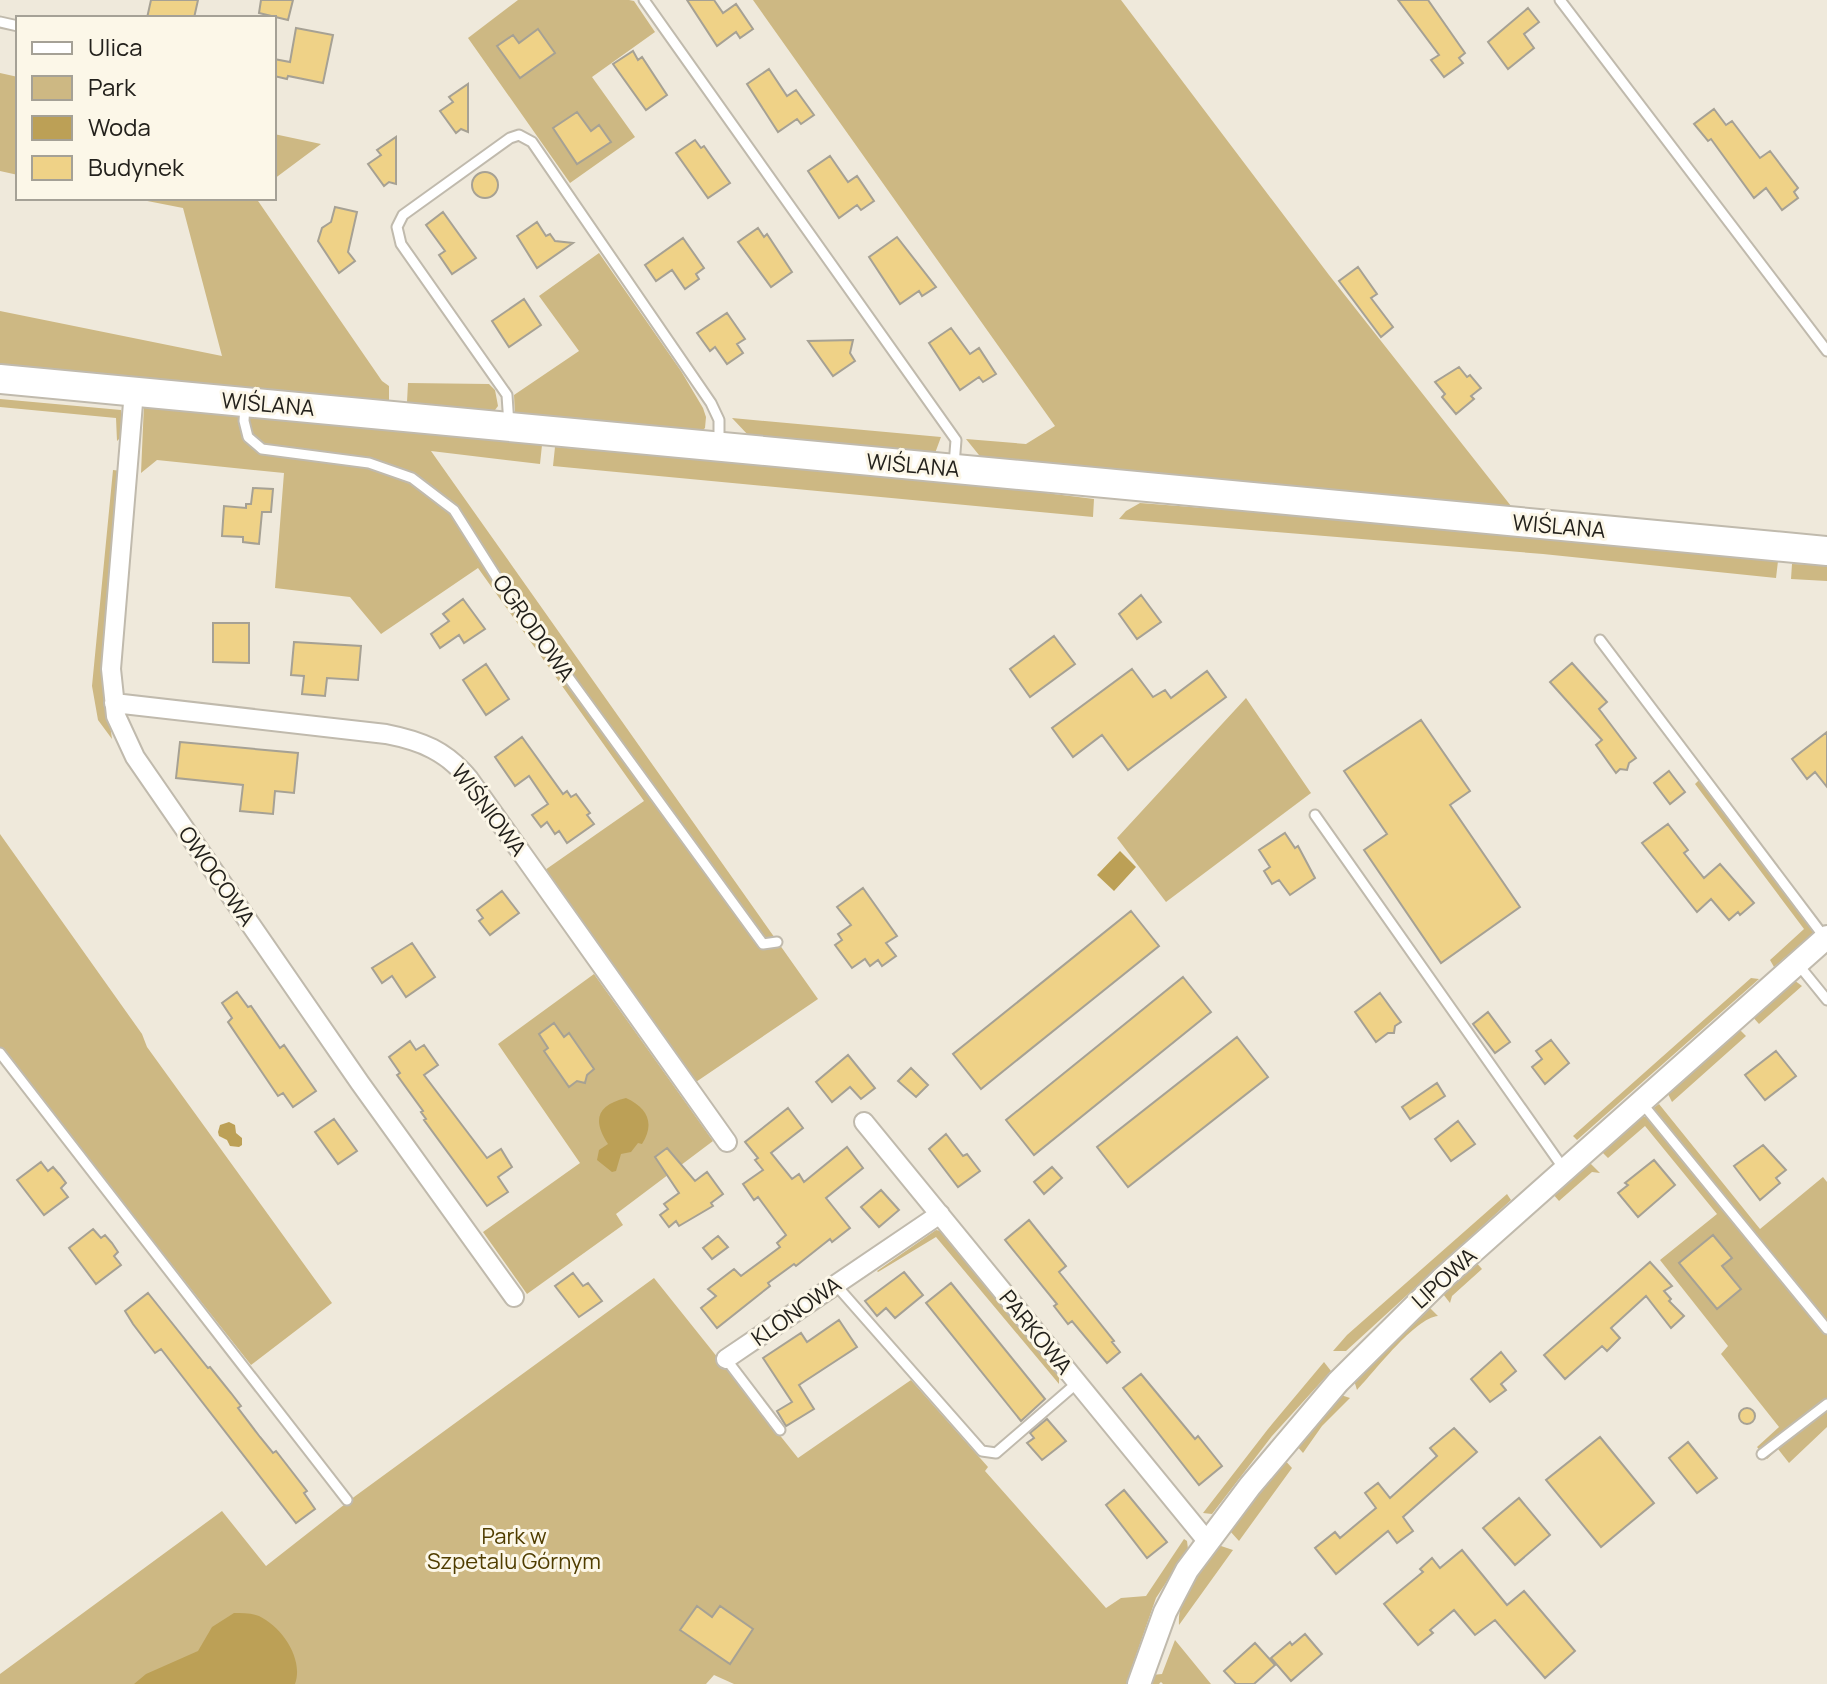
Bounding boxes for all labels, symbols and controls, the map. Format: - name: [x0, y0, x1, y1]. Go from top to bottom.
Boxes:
- legend: [16, 16, 276, 200]
- text: Ulica: [88, 30, 143, 63]
- text: Park: [88, 70, 137, 103]
- text: Woda: [88, 110, 151, 143]
- text: Budynek: [88, 150, 185, 183]
- street label: WIŚLANA: [220, 385, 316, 423]
- street label: WIŚLANA: [865, 446, 961, 484]
- street label: WIŚLANA: [1511, 507, 1607, 545]
- street label: OGRODOWA: [486, 569, 582, 688]
- street label: WIŚNIOWA: [445, 758, 533, 862]
- street label: OWOCOWA: [172, 820, 262, 932]
- street label: LIPOWA: [1405, 1241, 1483, 1315]
- street label: KLONOWA: [745, 1269, 847, 1353]
- street label: PARKOWA: [993, 1283, 1079, 1381]
- park label: Park w Szpetalu Górnym: [427, 1521, 601, 1576]

